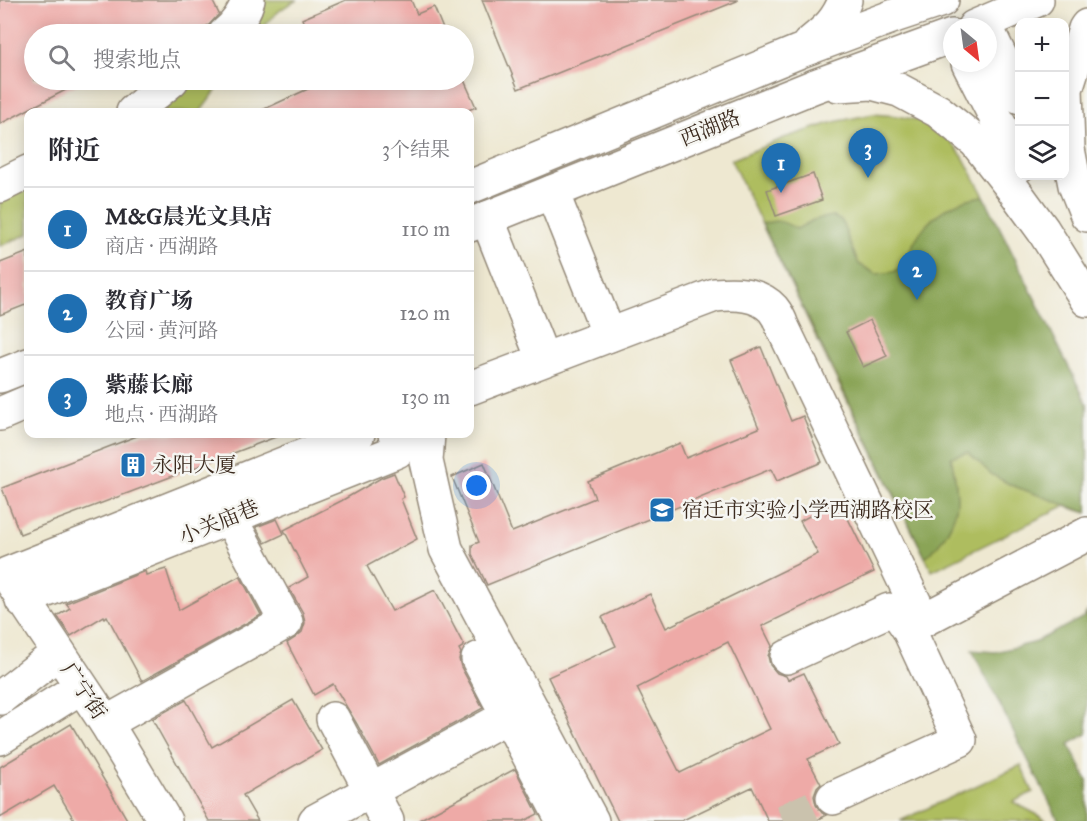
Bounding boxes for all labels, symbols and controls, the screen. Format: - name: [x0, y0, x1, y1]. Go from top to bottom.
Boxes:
- north arrow: [943, 18, 997, 72]
- map controls: [1015, 18, 1069, 180]
- button: +: [1015, 18, 1069, 72]
- search box: [24, 24, 474, 90]
- icon: search: [45, 41, 78, 74]
- text: 搜索地点: [93, 46, 181, 73]
- button: −: [1015, 72, 1069, 126]
- street label: 西湖路: [676, 104, 744, 152]
- button: layers: [1015, 126, 1069, 180]
- pin: 3: [848, 128, 888, 178]
- text: 附近: [48, 134, 100, 166]
- text: 3个结果: [382, 137, 450, 161]
- pin: 1: [762, 144, 800, 193]
- text: M&G晨光文具店: [105, 203, 272, 230]
- text: 1: [64, 217, 71, 241]
- text: 110 m: [402, 217, 450, 241]
- text: 商店 · 西湖路: [105, 234, 218, 258]
- pin: 2: [898, 250, 936, 300]
- text: 教育广场: [105, 287, 193, 314]
- text: 2: [63, 301, 72, 325]
- text: 120 m: [399, 301, 450, 325]
- text: 公园 · 黄河路: [105, 318, 218, 342]
- text: 紫藤长廊: [105, 371, 193, 398]
- text: 3: [64, 385, 72, 409]
- text: 130 m: [401, 385, 450, 409]
- text: 地点 · 西湖路: [105, 402, 218, 426]
- building icon: 永阳大厦: [118, 450, 148, 480]
- place label: 永阳大厦: [152, 452, 236, 478]
- your location: [462, 471, 491, 500]
- street label: 小关庙巷: [175, 494, 263, 550]
- school or university icon: 宿迁市实验小学西湖路校区: [647, 495, 677, 525]
- place label: 宿迁市实验小学西湖路校区: [682, 497, 934, 523]
- street label: 广宁街: [56, 658, 112, 724]

